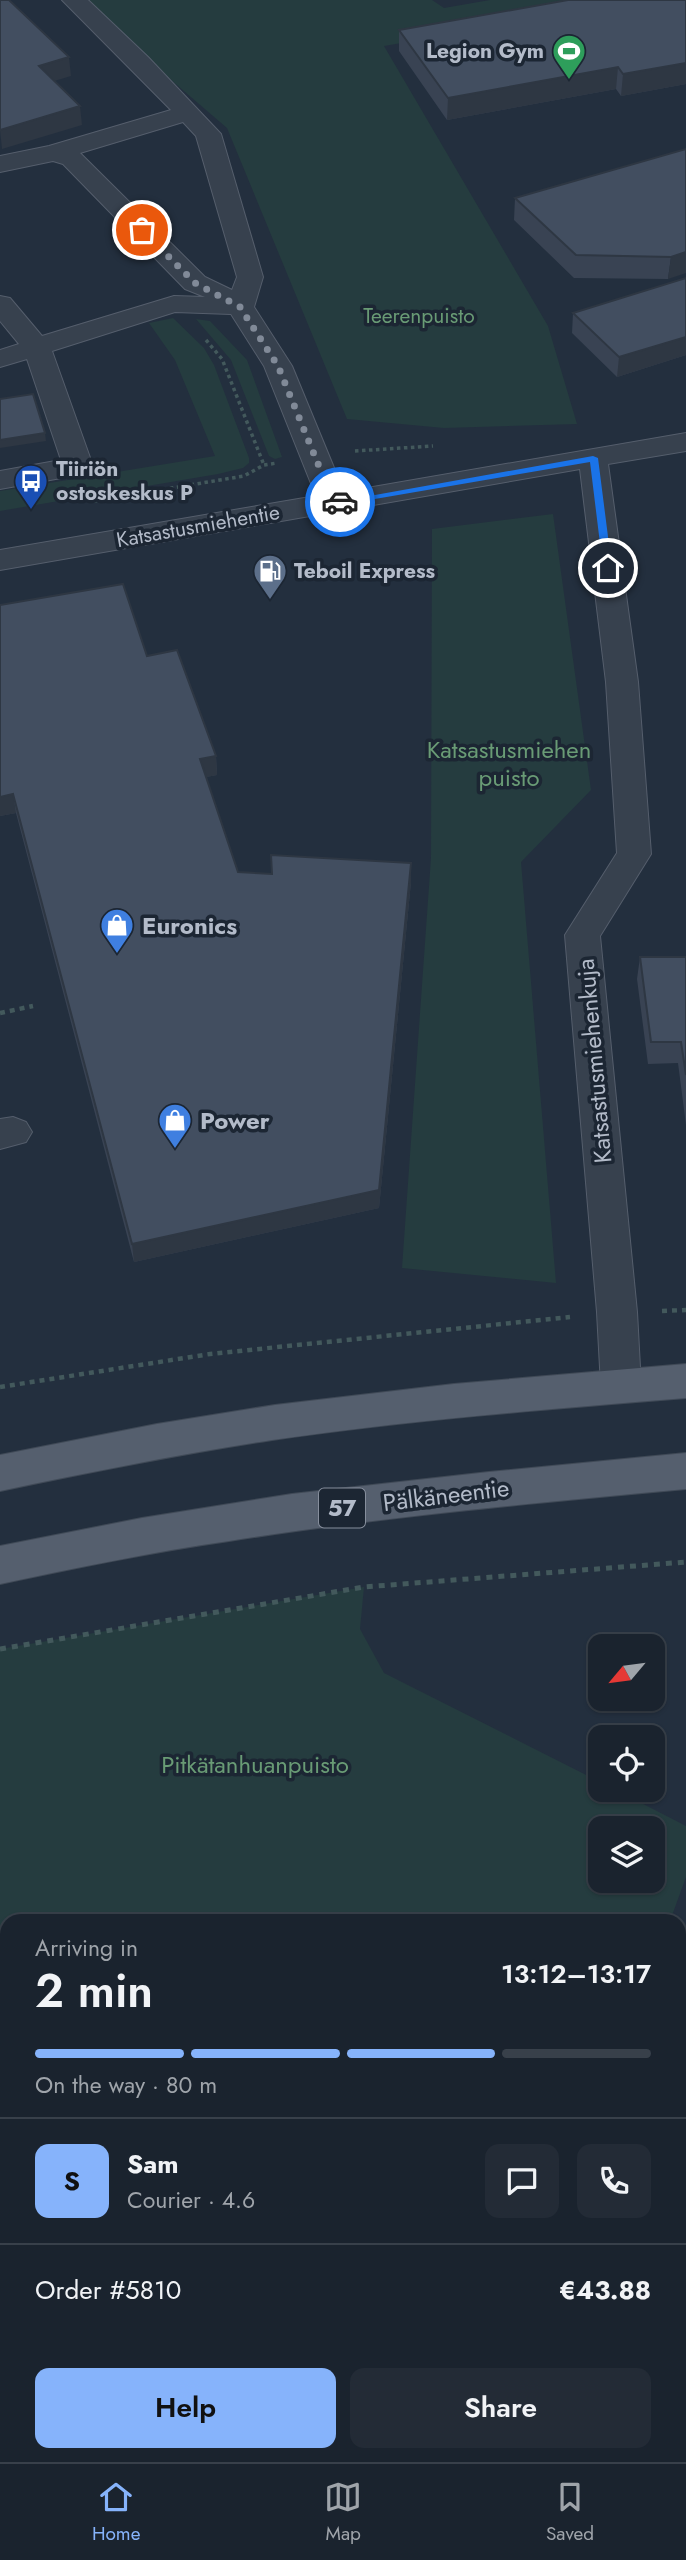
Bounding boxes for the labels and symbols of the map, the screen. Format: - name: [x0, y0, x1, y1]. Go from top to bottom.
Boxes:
- sports icon: Legion Gym: [550, 32, 588, 81]
- place label: Legion Gym: [426, 36, 544, 66]
- pin: [112, 200, 172, 260]
- park label: Teerenpuisto: [363, 301, 475, 331]
- place label: Tiiriön ostoskeskus P: [56, 454, 193, 508]
- bus stop icon: Tiiriön ostoskeskus P: [12, 462, 50, 511]
- courier: [305, 467, 375, 537]
- street label: Katsastusmiehentie: [114, 497, 282, 555]
- pin: [578, 538, 638, 598]
- fuel station icon: Teboil Express: [251, 552, 289, 601]
- place label: Teboil Express: [294, 556, 436, 586]
- park label: Katsastusmiehen puisto: [427, 732, 591, 795]
- shop icon: Euronics: [98, 906, 136, 955]
- place label: Euronics: [142, 908, 237, 943]
- street label: Katsastusmiehenkuja: [568, 957, 620, 1165]
- shop icon: Power: [156, 1101, 194, 1150]
- place label: Power: [200, 1103, 270, 1138]
- street label: Pälkäneentie: [381, 1470, 511, 1520]
- road number: 57: [319, 1488, 365, 1527]
- north arrow: [588, 1634, 665, 1712]
- park label: Pitkätanhuanpuisto: [161, 1747, 349, 1782]

